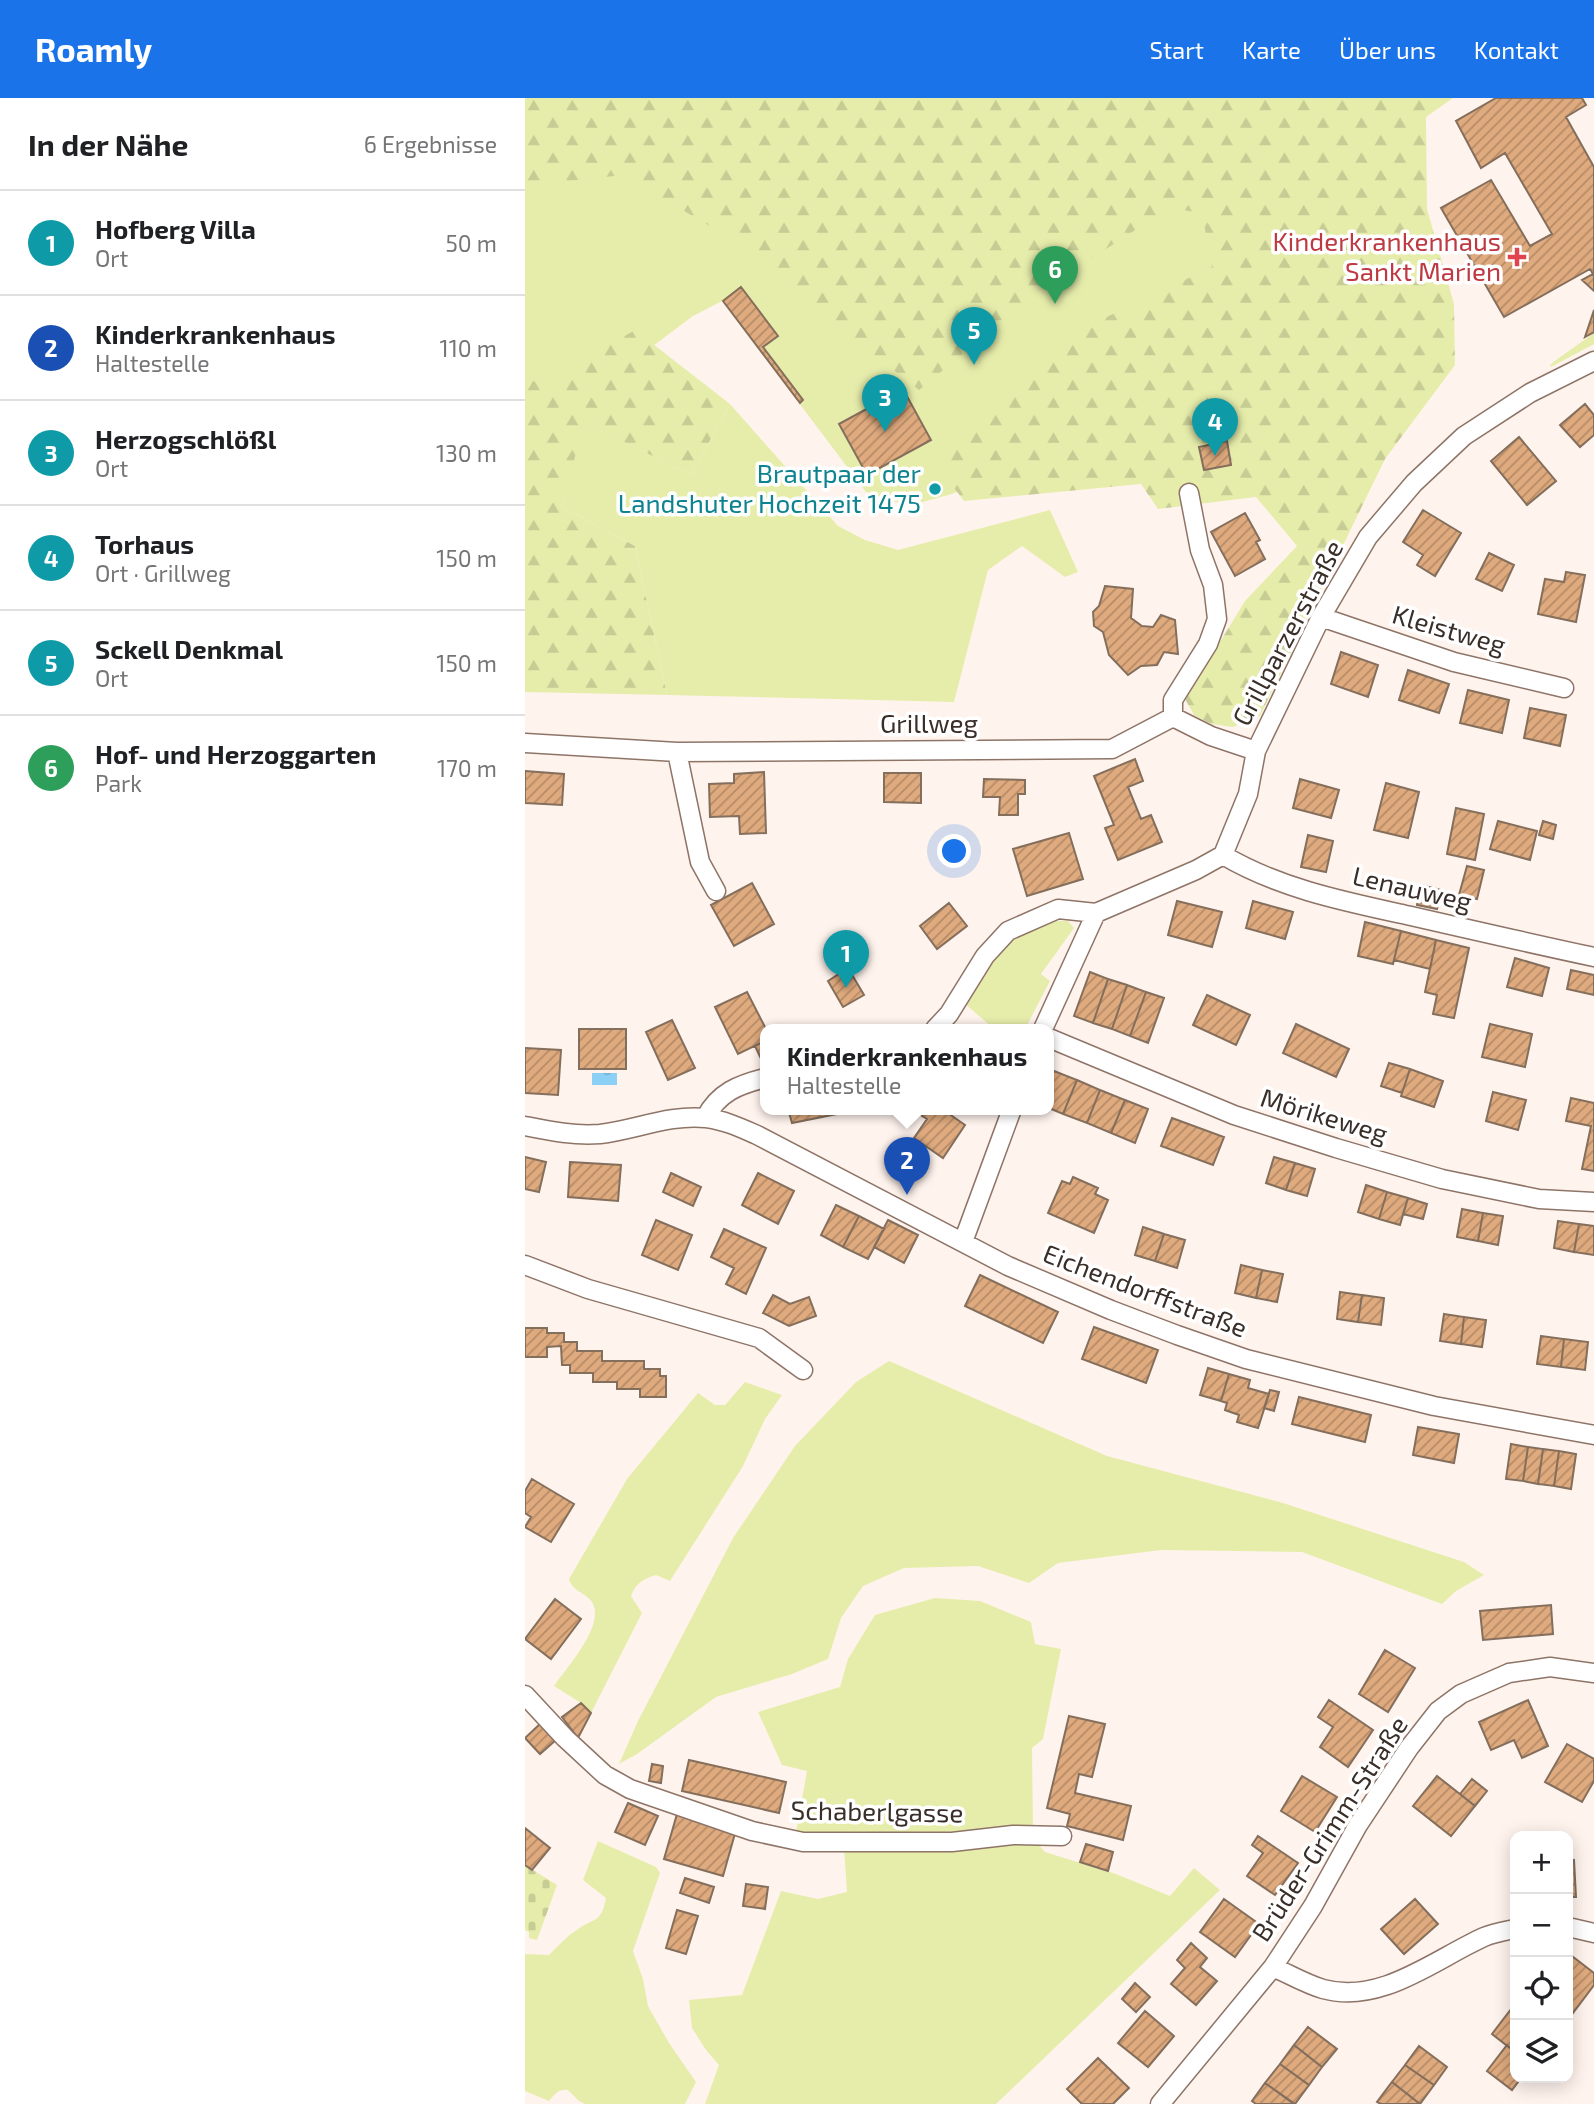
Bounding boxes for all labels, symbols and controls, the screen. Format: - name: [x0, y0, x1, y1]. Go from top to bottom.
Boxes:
- text: Roamly: [35, 29, 152, 69]
- text: Start: [1150, 35, 1204, 64]
- text: Karte: [1242, 35, 1301, 64]
- text: Über uns: [1339, 35, 1436, 64]
- text: Kontakt: [1474, 35, 1559, 64]
- text: In der Nähe: [28, 126, 189, 162]
- text: 6 Ergebnisse: [364, 130, 497, 158]
- text: Hofberg Villa: [95, 213, 256, 244]
- place label: Kinderkrankenhaus Sankt Marien: [1272, 225, 1501, 286]
- text: 1: [46, 229, 56, 257]
- text: 50 m: [446, 229, 497, 257]
- text: Ort: [95, 244, 128, 272]
- pin: 6: [1032, 246, 1078, 304]
- marker: Kinderkrankenhaus Sankt Marien: [1507, 247, 1527, 267]
- pin: 5: [951, 307, 997, 365]
- text: Kinderkrankenhaus: [95, 318, 336, 349]
- text: 2: [44, 334, 58, 362]
- text: 110 m: [440, 334, 497, 362]
- text: Haltestelle: [95, 349, 210, 377]
- pin: 3: [862, 374, 908, 432]
- pin: 4: [1192, 398, 1238, 456]
- text: Herzogschlößl: [95, 423, 276, 454]
- text: 3: [44, 439, 58, 467]
- text: 130 m: [436, 439, 497, 467]
- text: Ort: [95, 454, 128, 482]
- place label: Brautpaar der Landshuter Hochzeit 1475: [618, 457, 921, 518]
- marker: Brautpaar der Landshuter Hochzeit 1475: [927, 481, 943, 497]
- text: Torhaus: [95, 528, 194, 559]
- street label: Grillparzerstraße: [1225, 534, 1349, 730]
- text: 4: [44, 544, 58, 572]
- text: 150 m: [436, 544, 497, 572]
- text: Ort · Grillweg: [95, 559, 231, 587]
- street label: Kleistweg: [1389, 598, 1510, 660]
- text: Sckell Denkmal: [95, 633, 283, 664]
- text: 5: [45, 649, 57, 677]
- text: 150 m: [436, 649, 497, 677]
- text: Ort: [95, 664, 128, 692]
- street label: Grillweg: [880, 707, 978, 738]
- text: Hof- und Herzoggarten: [95, 738, 376, 769]
- text: 6: [44, 754, 58, 782]
- text: 170 m: [437, 754, 497, 782]
- text: Park: [95, 769, 142, 797]
- your location: [937, 834, 971, 868]
- street label: Lenauweg: [1350, 859, 1475, 916]
- pin: 1: [823, 930, 869, 988]
- popup: [760, 1024, 1054, 1115]
- text: Kinderkrankenhaus: [787, 1040, 1027, 1071]
- text: Haltestelle: [787, 1071, 901, 1099]
- street label: Mörikeweg: [1257, 1081, 1392, 1149]
- pin: 2: [884, 1137, 930, 1195]
- street label: Eichendorffstraße: [1039, 1236, 1252, 1343]
- street label: Brüder-Grimm-Straße: [1244, 1710, 1413, 1946]
- street label: Schaberlgasse: [790, 1793, 964, 1828]
- map controls: [1510, 1831, 1573, 2083]
- button: +: [1510, 1831, 1573, 1894]
- button: −: [1510, 1894, 1573, 1957]
- button: locate: [1510, 1957, 1573, 2020]
- button: layers: [1510, 2020, 1573, 2083]

